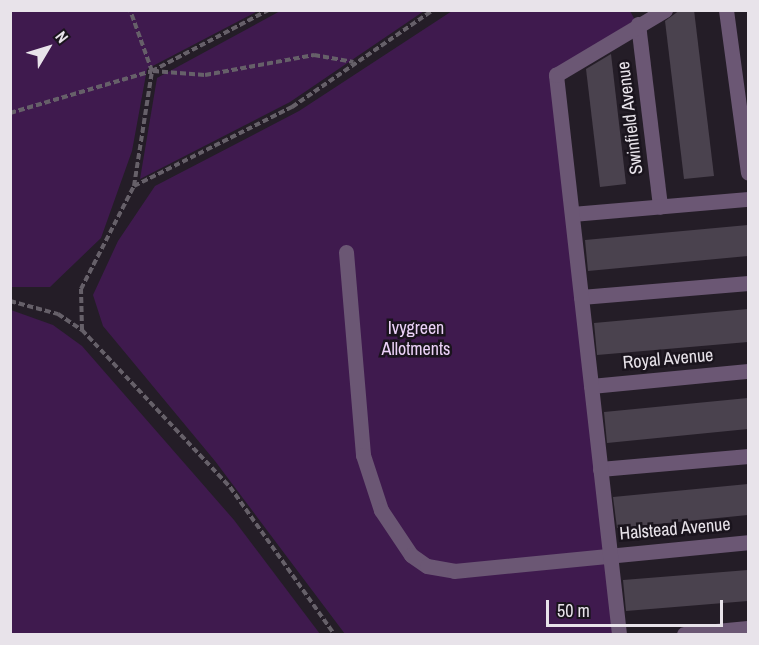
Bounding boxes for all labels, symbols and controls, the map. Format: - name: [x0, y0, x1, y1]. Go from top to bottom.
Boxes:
- north arrow: [18, 18, 78, 78]
- text: N: [51, 26, 74, 47]
- street label: Swinfield Avenue: [612, 60, 648, 176]
- park label: Ivygreen Allotments: [382, 318, 450, 360]
- street label: Royal Avenue: [621, 344, 715, 374]
- street label: Halstead Avenue: [618, 513, 732, 545]
- scale bar: [549, 588, 726, 626]
- text: 50 m: [557, 598, 590, 623]

